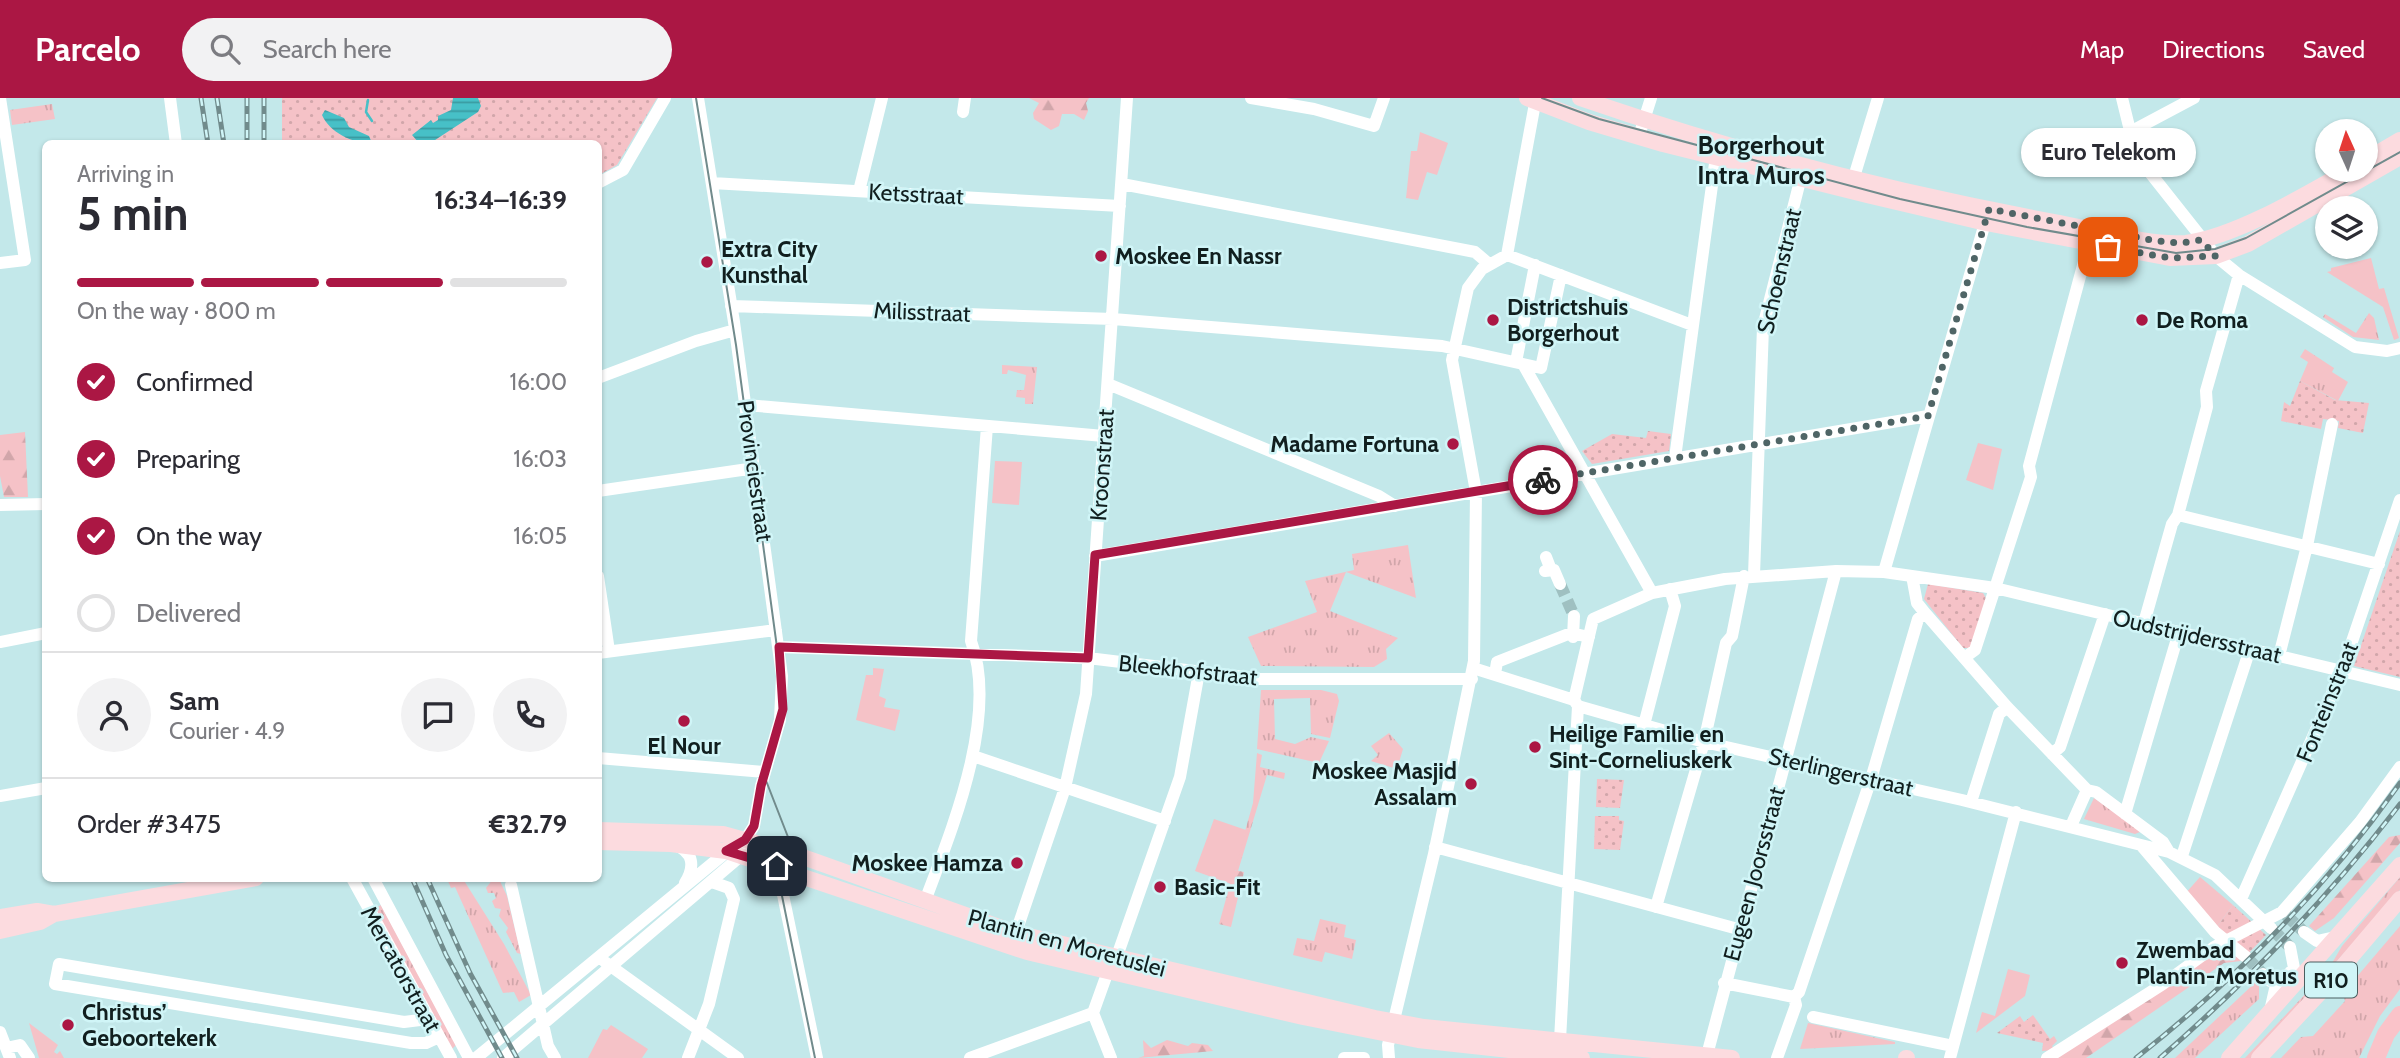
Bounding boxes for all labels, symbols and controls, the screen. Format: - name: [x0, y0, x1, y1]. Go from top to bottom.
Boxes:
- search box: [182, 18, 672, 81]
- text: Parcelo: [35, 29, 140, 69]
- icon: search: [206, 30, 244, 68]
- text: Search here: [262, 33, 392, 65]
- text: Map: [2080, 35, 2124, 64]
- text: Directions: [2162, 35, 2265, 64]
- text: Saved: [2303, 35, 2365, 64]
- north arrow: [2315, 119, 2378, 182]
- map controls: [2315, 119, 2378, 259]
- callout: Euro Telekom: [2021, 128, 2196, 177]
- district label: Borgerhout Intra Muros: [1697, 129, 1825, 191]
- text: Euro Telekom: [2041, 138, 2176, 166]
- text: Arriving in: [77, 160, 174, 188]
- street label: Ketsstraat: [868, 178, 965, 210]
- text: 16:34–16:39: [434, 184, 567, 216]
- text: 5 min: [77, 186, 188, 242]
- button: layers: [2315, 196, 2378, 259]
- street label: Schoenstraat: [1751, 205, 1807, 336]
- pin: [2078, 217, 2138, 277]
- icon: bag: [2089, 228, 2127, 266]
- place label: Extra City Kunsthal: [721, 235, 818, 289]
- place label: Moskee En Nassr: [1115, 242, 1282, 270]
- marker: Moskee En Nassr: [1093, 248, 1109, 264]
- marker: Extra City Kunsthal: [699, 254, 715, 270]
- place label: Districtshuis Borgerhout: [1507, 293, 1629, 347]
- street label: Milisstraat: [873, 296, 971, 328]
- text: On the way · 800 m: [77, 297, 276, 325]
- place label: De Roma: [2156, 306, 2248, 334]
- marker: Districtshuis Borgerhout: [1485, 312, 1501, 328]
- marker: De Roma: [2134, 312, 2150, 328]
- icon: check: [77, 363, 115, 401]
- text: Confirmed: [136, 366, 253, 398]
- text: 16:00: [510, 368, 567, 396]
- street label: Provinciestraat: [731, 398, 779, 544]
- street label: Kroonstraat: [1084, 408, 1120, 522]
- place label: Madame Fortuna: [1270, 430, 1440, 458]
- marker: Madame Fortuna: [1445, 436, 1461, 452]
- icon: check: [77, 440, 115, 478]
- text: Preparing: [136, 443, 240, 475]
- text: 16:03: [513, 445, 567, 473]
- courier: [1508, 445, 1578, 515]
- icon: bike: [1524, 461, 1562, 499]
- icon: check: [77, 517, 115, 555]
- text: On the way: [136, 520, 262, 552]
- text: 16:05: [513, 522, 567, 550]
- text: Delivered: [136, 597, 241, 629]
- street label: Oudstrijdersstraat: [2110, 603, 2284, 669]
- street label: Fonteinstraat: [2290, 637, 2364, 766]
- street label: Bleekhofstraat: [1117, 649, 1259, 691]
- button: person: [77, 678, 151, 752]
- button: chat: [401, 678, 475, 752]
- button: phone: [493, 678, 567, 752]
- text: Sam: [169, 685, 220, 717]
- marker: El Nour: [676, 713, 692, 729]
- text: Courier · 4.9: [169, 717, 285, 745]
- place label: Heilige Familie en Sint-Corneliuskerk: [1549, 720, 1733, 774]
- place label: El Nour: [647, 732, 721, 760]
- marker: Heilige Familie en Sint-Corneliuskerk: [1527, 739, 1543, 755]
- street label: Sterlingerstraat: [1766, 742, 1916, 802]
- place label: Moskee Masjid Assalam: [1311, 757, 1457, 811]
- marker: Moskee Masjid Assalam: [1463, 776, 1479, 792]
- street label: Eugeen Joorsstraat: [1717, 784, 1791, 964]
- text: Order #3475: [77, 808, 221, 840]
- text: €32.79: [489, 808, 567, 840]
- pin: [747, 836, 807, 896]
- icon: home: [758, 847, 796, 885]
- place label: Moskee Hamza: [851, 849, 1004, 877]
- marker: Moskee Hamza: [1009, 855, 1025, 871]
- place label: Basic-Fit: [1174, 873, 1261, 901]
- marker: Basic-Fit: [1152, 879, 1168, 895]
- street label: Mercatorstraat: [355, 901, 447, 1037]
- street label: Plantin en Moretuslei: [965, 903, 1169, 983]
- place label: Zwembad Plantin-Moretus: [2136, 936, 2297, 990]
- marker: Zwembad Plantin-Moretus: [2114, 955, 2130, 971]
- road number: R10: [2305, 962, 2357, 998]
- place label: Christus’ Geboortekerk: [82, 998, 218, 1052]
- marker: Christus’ Geboortekerk: [60, 1017, 76, 1033]

